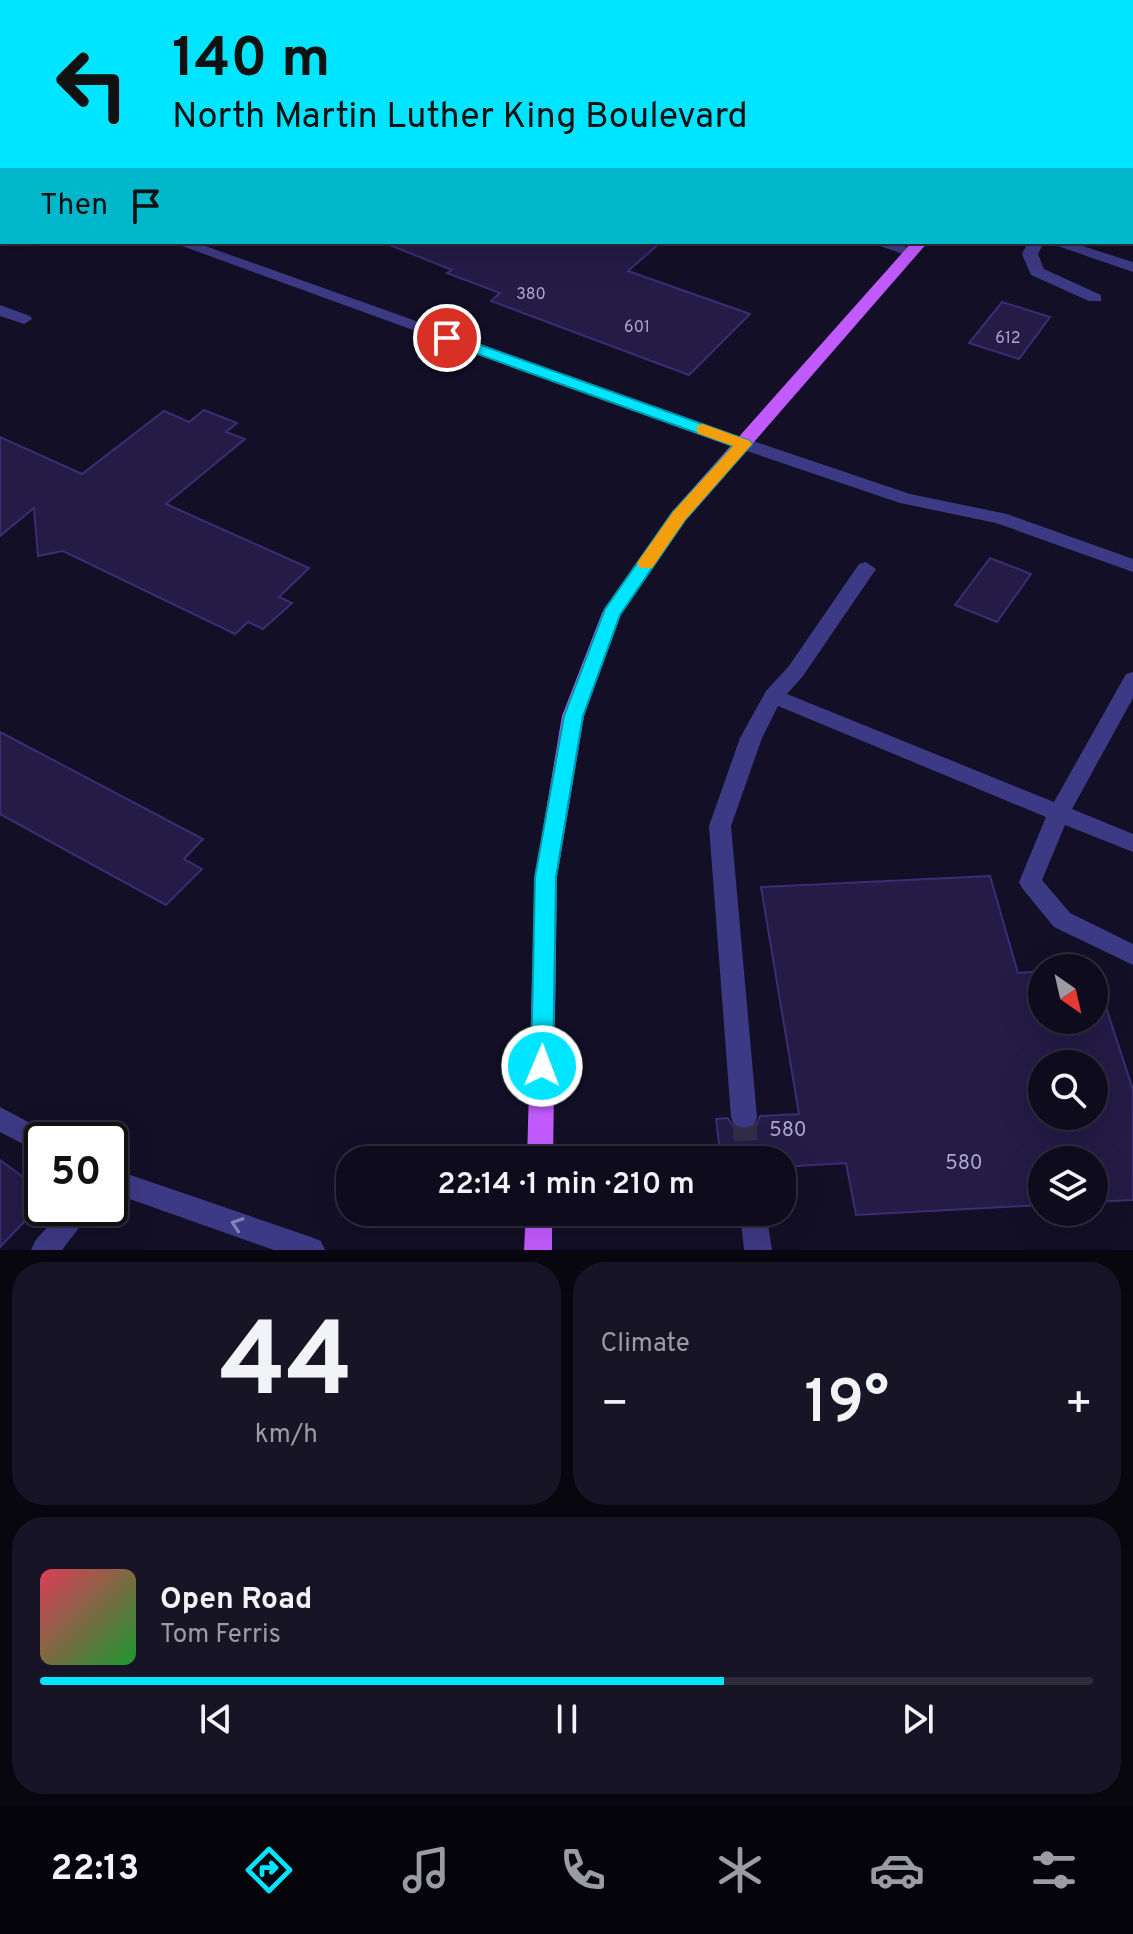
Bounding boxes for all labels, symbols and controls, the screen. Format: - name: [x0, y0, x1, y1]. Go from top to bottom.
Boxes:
- text: 140 m: [172, 26, 330, 96]
- icon: left: [40, 32, 144, 136]
- text: North Martin Luther King Boulevard: [172, 95, 748, 141]
- icon: arrive: [124, 184, 168, 228]
- text: Then: [40, 188, 108, 225]
- house number: 380: [516, 285, 546, 305]
- pin: [413, 304, 481, 372]
- icon: arrive: [425, 316, 469, 360]
- house number: 601: [624, 318, 650, 338]
- house number: 612: [995, 329, 1021, 349]
- north arrow: [1028, 954, 1108, 1034]
- map controls: [1028, 954, 1108, 1226]
- position arrow: [500, 1024, 584, 1108]
- button: search: [1028, 1050, 1108, 1130]
- house number: 580: [769, 1118, 807, 1144]
- speed limit sign: 50: [24, 1122, 128, 1226]
- button: layers: [1028, 1146, 1108, 1226]
- house number: 580: [945, 1151, 983, 1177]
- text: 22:14 · 1 min · 210 m: [437, 1167, 695, 1204]
- one-way arrow: [231, 1218, 245, 1234]
- text: 44: [219, 1301, 353, 1433]
- text: Climate: [601, 1328, 690, 1361]
- text: 19°: [804, 1368, 889, 1444]
- text: −: [601, 1378, 629, 1434]
- text: +: [1065, 1378, 1093, 1434]
- text: km/h: [255, 1419, 318, 1452]
- text: Open Road: [160, 1582, 312, 1619]
- text: Tom Ferris: [160, 1619, 281, 1652]
- icon: previous: [194, 1697, 238, 1741]
- icon: pause: [545, 1697, 589, 1741]
- icon: next: [896, 1697, 940, 1741]
- icon: directions: [241, 1842, 297, 1898]
- icon: music: [398, 1842, 454, 1898]
- icon: phone: [555, 1842, 611, 1898]
- icon: climate: [712, 1842, 768, 1898]
- icon: car: [869, 1842, 925, 1898]
- icon: filters: [1026, 1842, 1082, 1898]
- text: 22:13: [51, 1847, 139, 1893]

